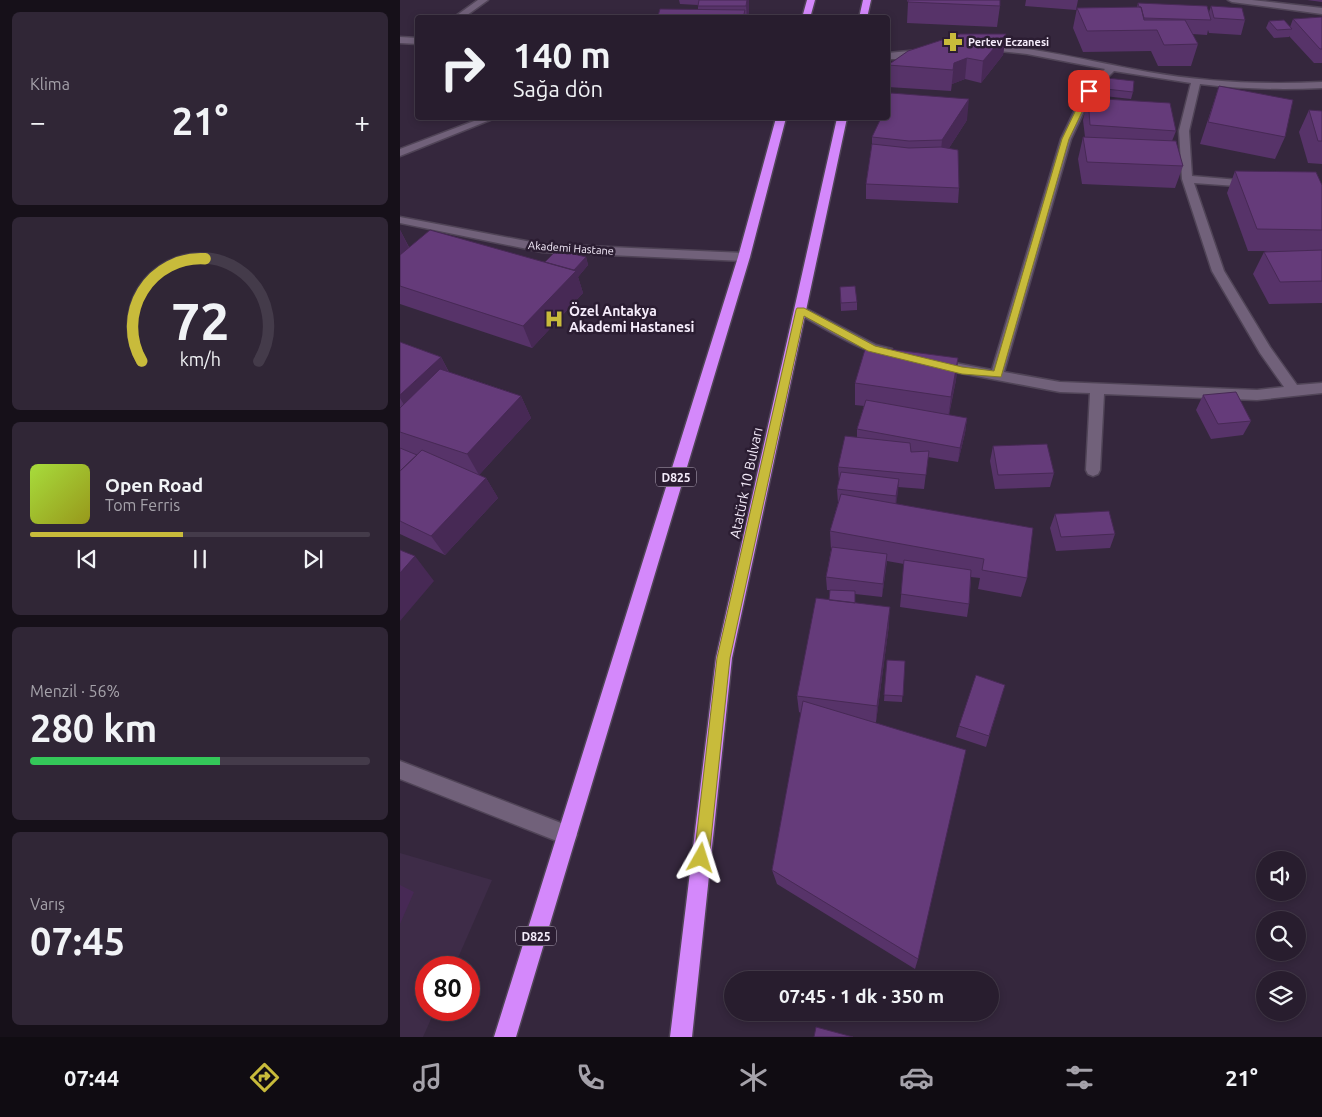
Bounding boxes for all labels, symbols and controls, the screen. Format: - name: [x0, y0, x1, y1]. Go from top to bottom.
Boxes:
- pharmacy icon: Pertev Eczanesi: [942, 31, 964, 53]
- icon: right: [430, 35, 495, 100]
- text: 140 m: [513, 35, 611, 75]
- place label: Pertev Eczanesi: [968, 36, 1049, 48]
- pin: [1068, 70, 1110, 112]
- text: Klima: [30, 75, 70, 93]
- text: Sağa dön: [513, 76, 603, 101]
- icon: arrive: [1075, 77, 1103, 105]
- text: 21°: [172, 100, 228, 142]
- text: −: [30, 106, 46, 137]
- text: +: [354, 106, 370, 137]
- street label: Akademi Hastane: [528, 239, 614, 257]
- text: 72: [171, 292, 229, 350]
- place label: Özel Antakya Akademi Hastanesi: [569, 302, 695, 335]
- hospital icon: Özel Antakya Akademi Hastanesi: [543, 308, 565, 330]
- text: km/h: [179, 349, 221, 369]
- street label: Atatürk 10 Bulvarı: [726, 426, 766, 540]
- road number: D825: [656, 468, 696, 487]
- text: Open Road: [105, 474, 203, 496]
- text: Tom Ferris: [105, 496, 180, 514]
- icon: previous: [73, 545, 101, 573]
- icon: pause: [186, 545, 214, 573]
- icon: next: [299, 545, 327, 573]
- text: Menzil · 56%: [30, 682, 120, 700]
- text: 280 km: [30, 707, 157, 749]
- position arrow: [674, 831, 726, 883]
- map controls: [1256, 851, 1306, 1021]
- button: sound: [1256, 851, 1306, 901]
- text: Varış: [30, 895, 65, 913]
- button: search: [1256, 911, 1306, 961]
- text: 07:45: [30, 920, 125, 962]
- road number: D825: [516, 926, 556, 946]
- speed limit sign: 80: [415, 956, 480, 1021]
- button: layers: [1256, 971, 1306, 1021]
- text: 07:45 · 1 dk · 350 m: [779, 985, 944, 1007]
- icon: directions: [247, 1060, 282, 1095]
- icon: music: [410, 1060, 445, 1095]
- icon: phone: [573, 1060, 608, 1095]
- icon: climate: [736, 1060, 771, 1095]
- icon: car: [899, 1060, 934, 1095]
- icon: filters: [1062, 1060, 1097, 1095]
- text: 07:44: [64, 1065, 119, 1090]
- text: 21°: [1225, 1065, 1258, 1090]

